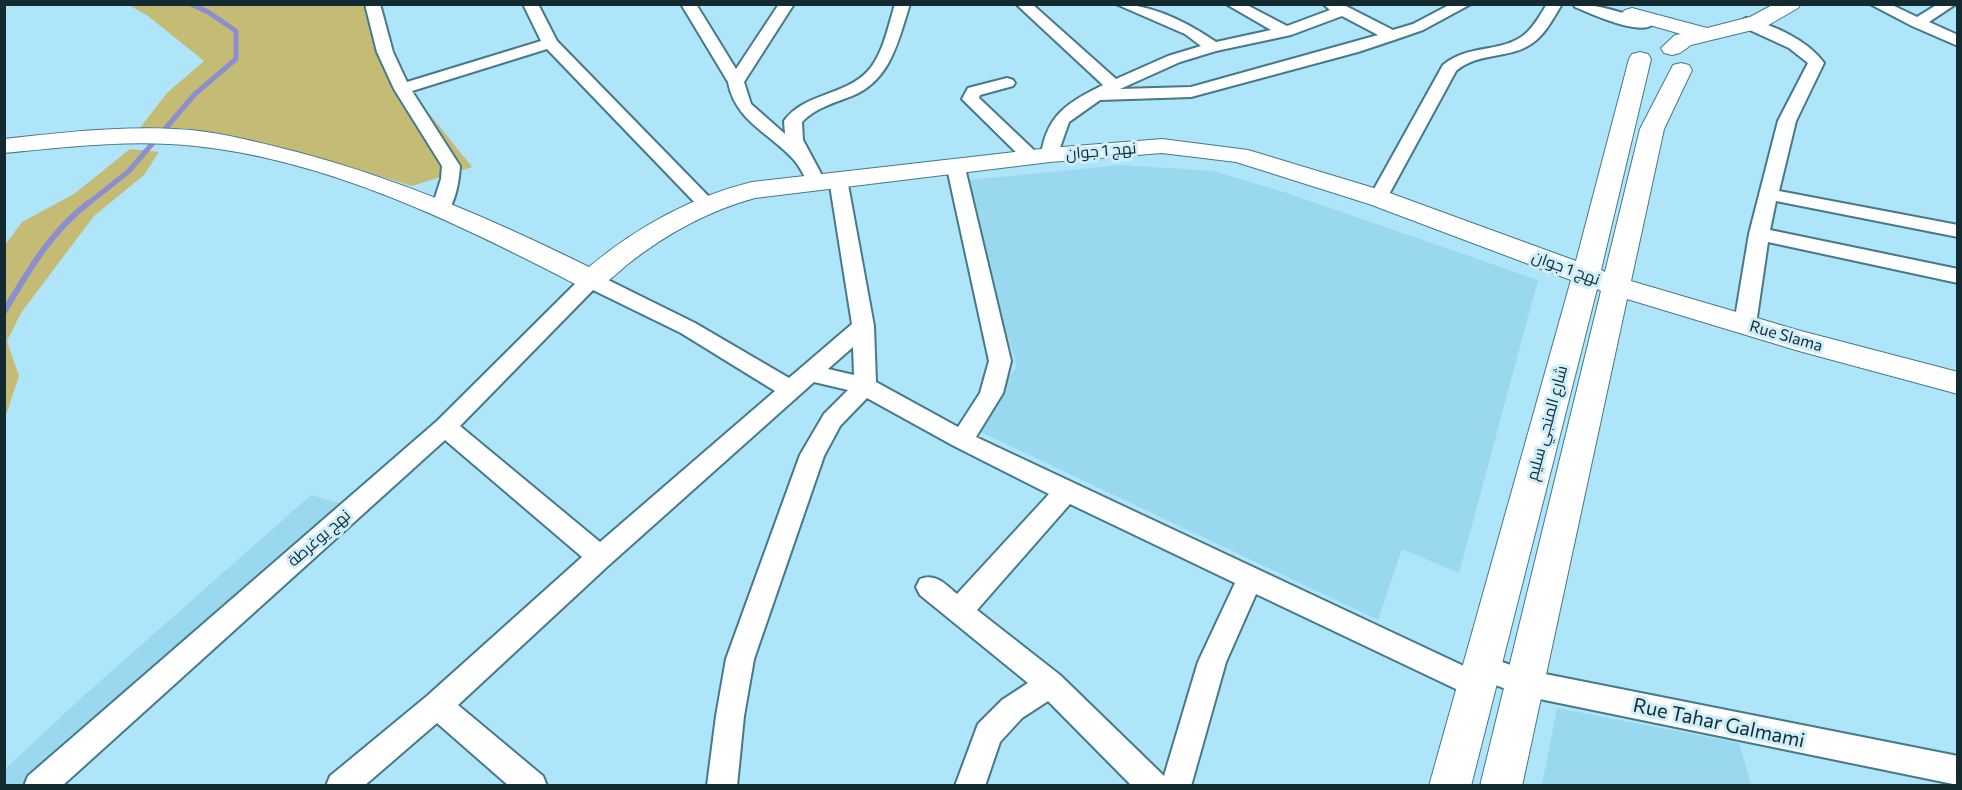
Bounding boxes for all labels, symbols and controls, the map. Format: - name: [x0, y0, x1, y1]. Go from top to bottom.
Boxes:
- street label: نهج 1 جوان: [1065, 138, 1137, 164]
- street label: نهج 1 جوان: [1529, 247, 1603, 289]
- street label: Rue Slama: [1747, 316, 1825, 356]
- street label: شارع المنجي سليم: [1522, 363, 1572, 483]
- street label: نهج يوغرطة: [284, 506, 354, 570]
- street label: Rue Tahar Galmami: [1631, 693, 1807, 753]

